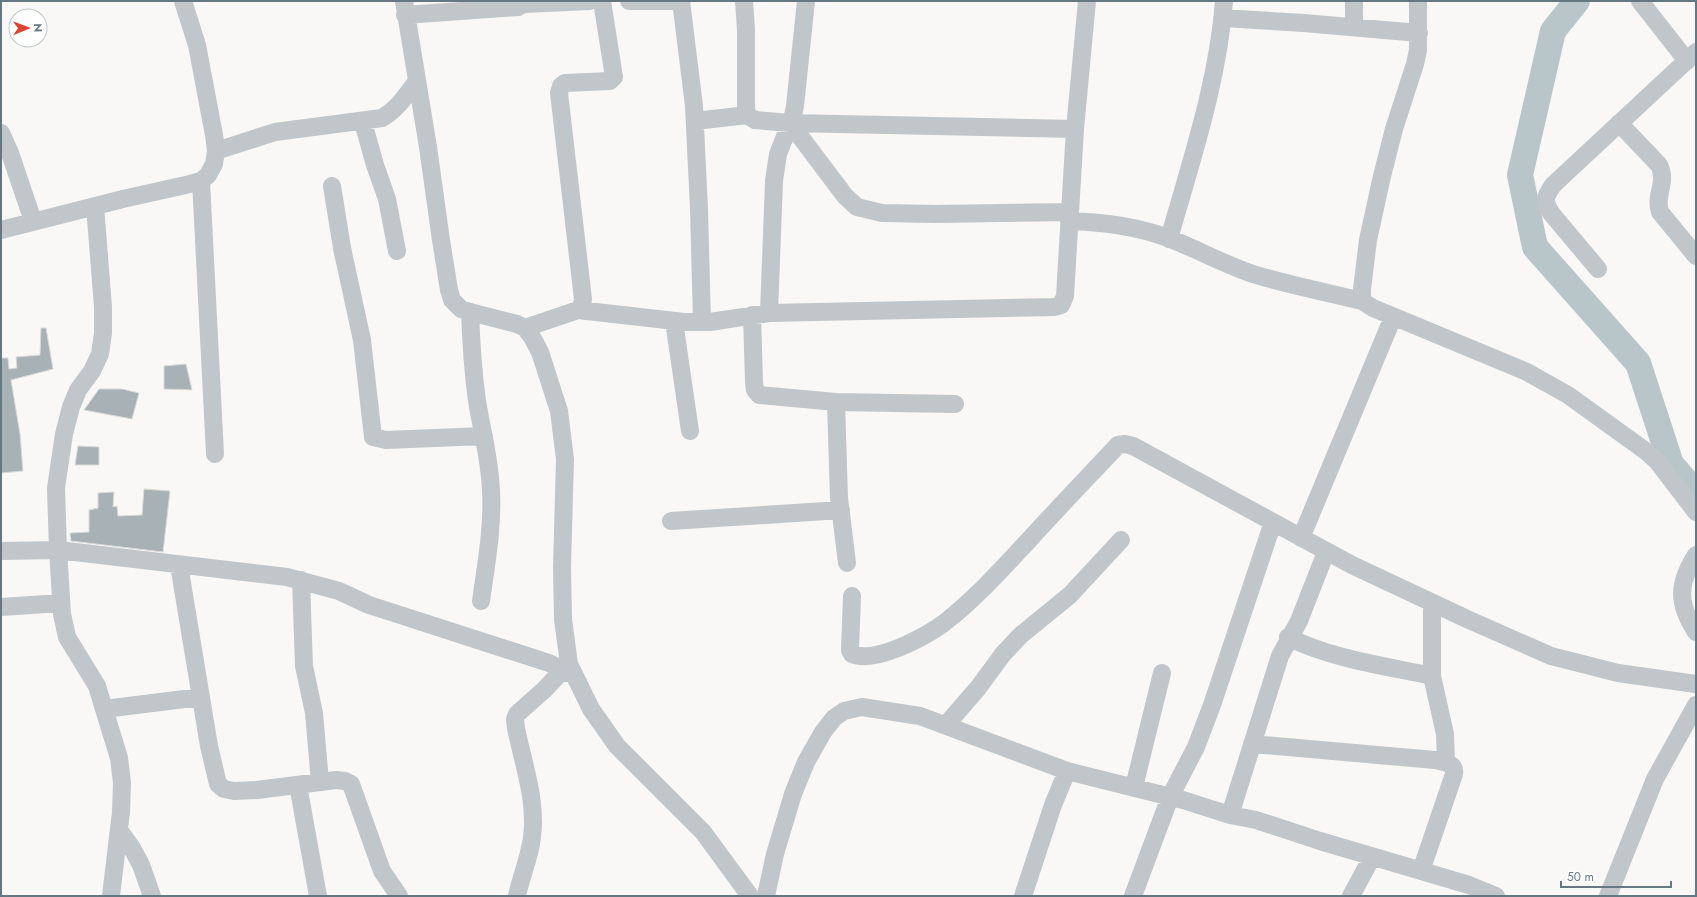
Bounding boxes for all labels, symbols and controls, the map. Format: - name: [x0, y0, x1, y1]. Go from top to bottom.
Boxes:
- north arrow: [8, 8, 48, 48]
- text: N: [30, 23, 46, 32]
- scale bar: [1561, 863, 1671, 889]
- text: 50 m: [1567, 868, 1594, 886]

